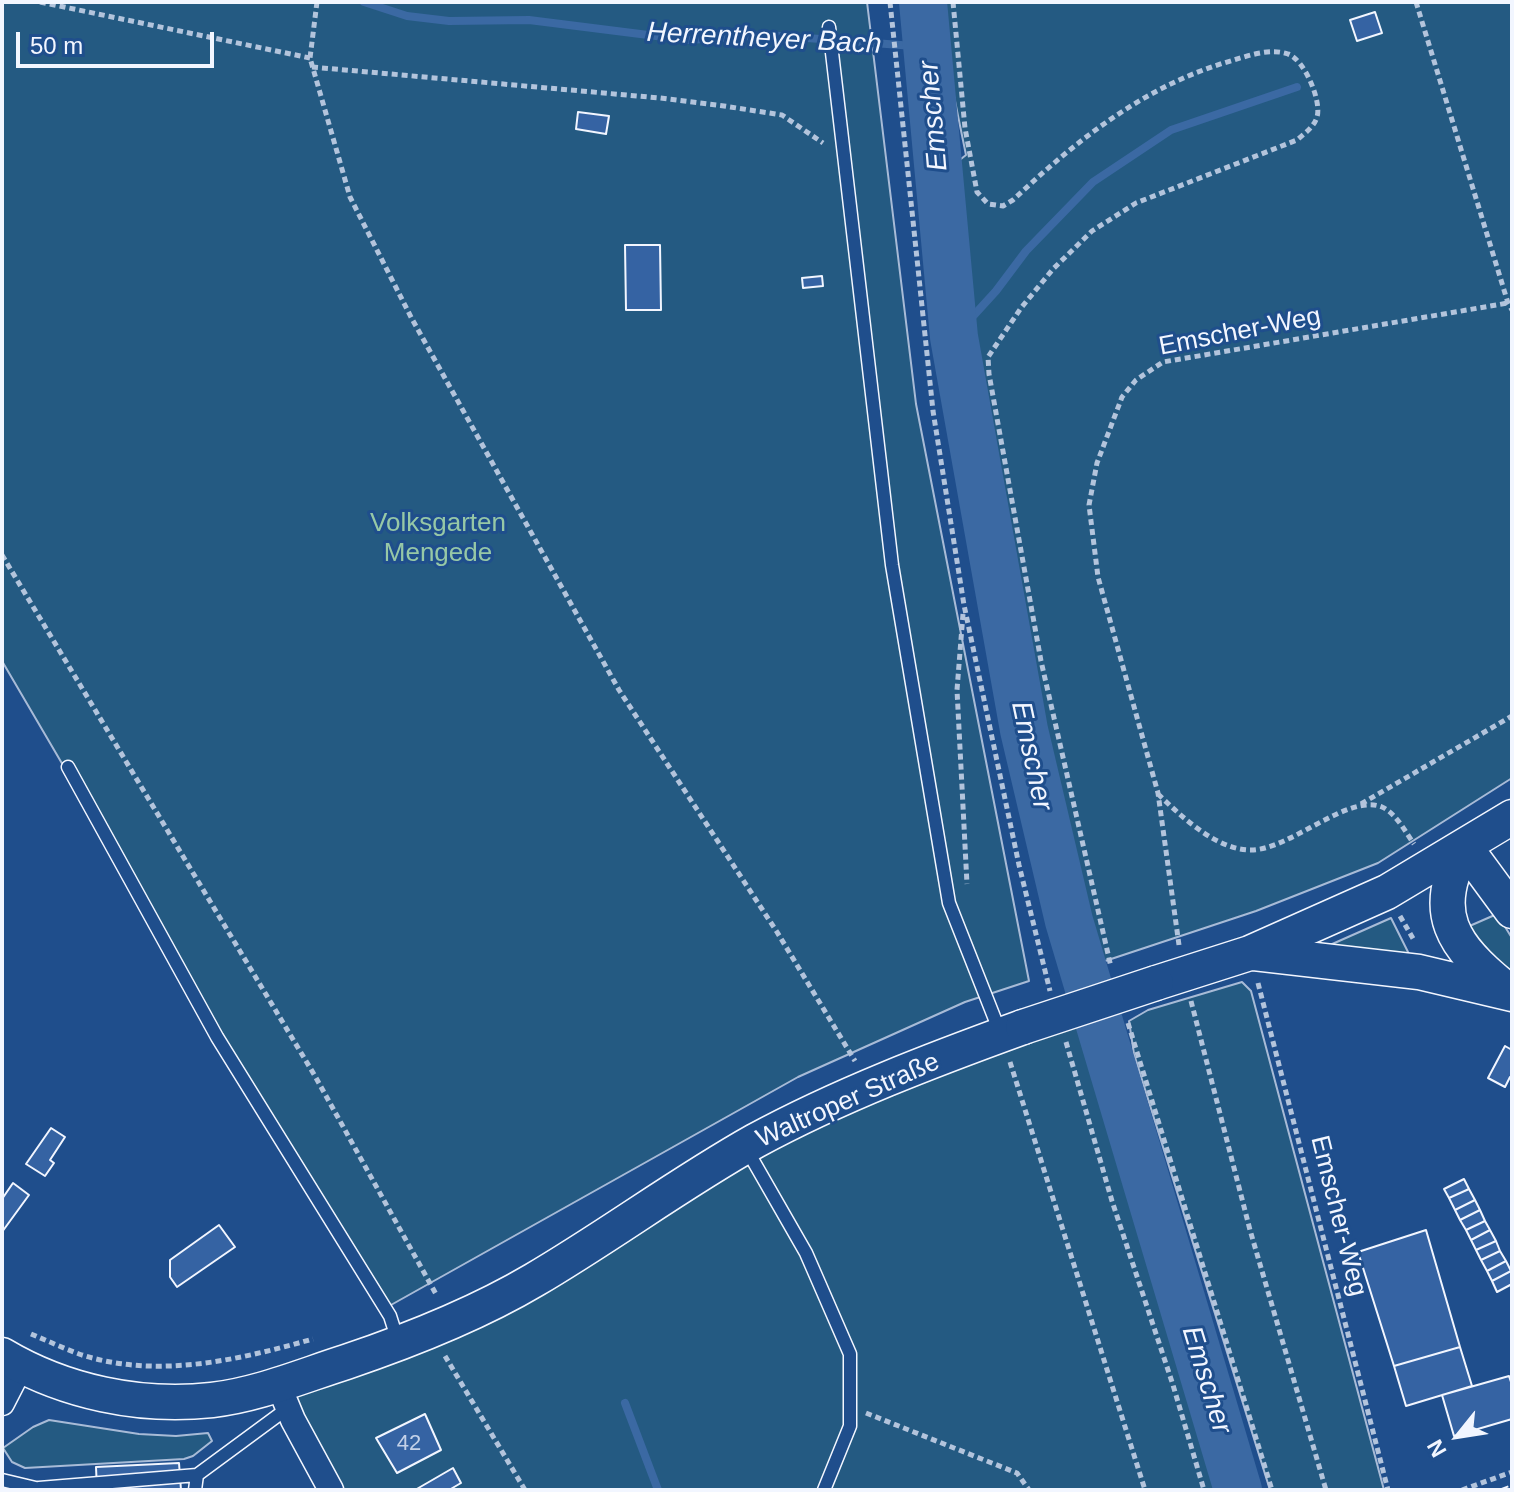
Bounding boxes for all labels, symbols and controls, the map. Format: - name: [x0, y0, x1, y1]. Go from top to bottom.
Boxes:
- scale bar: [20, 16, 218, 66]
- water label: Herrentheyer Bach: [646, 16, 882, 62]
- text: 50 m: [30, 32, 83, 59]
- water label: Emscher: [912, 60, 956, 172]
- street label: Emscher-Weg: [1156, 301, 1324, 363]
- park label: Volksgarten Mengede: [370, 508, 506, 570]
- water label: Emscher: [1003, 698, 1059, 814]
- street label: Waltroper Straße: [752, 1047, 944, 1155]
- street label: Emscher-Weg: [1303, 1133, 1373, 1299]
- water label: Emscher: [1174, 1322, 1238, 1438]
- north arrow: [1418, 1396, 1498, 1476]
- house number: 42: [397, 1431, 421, 1457]
- text: N: [1422, 1435, 1452, 1461]

